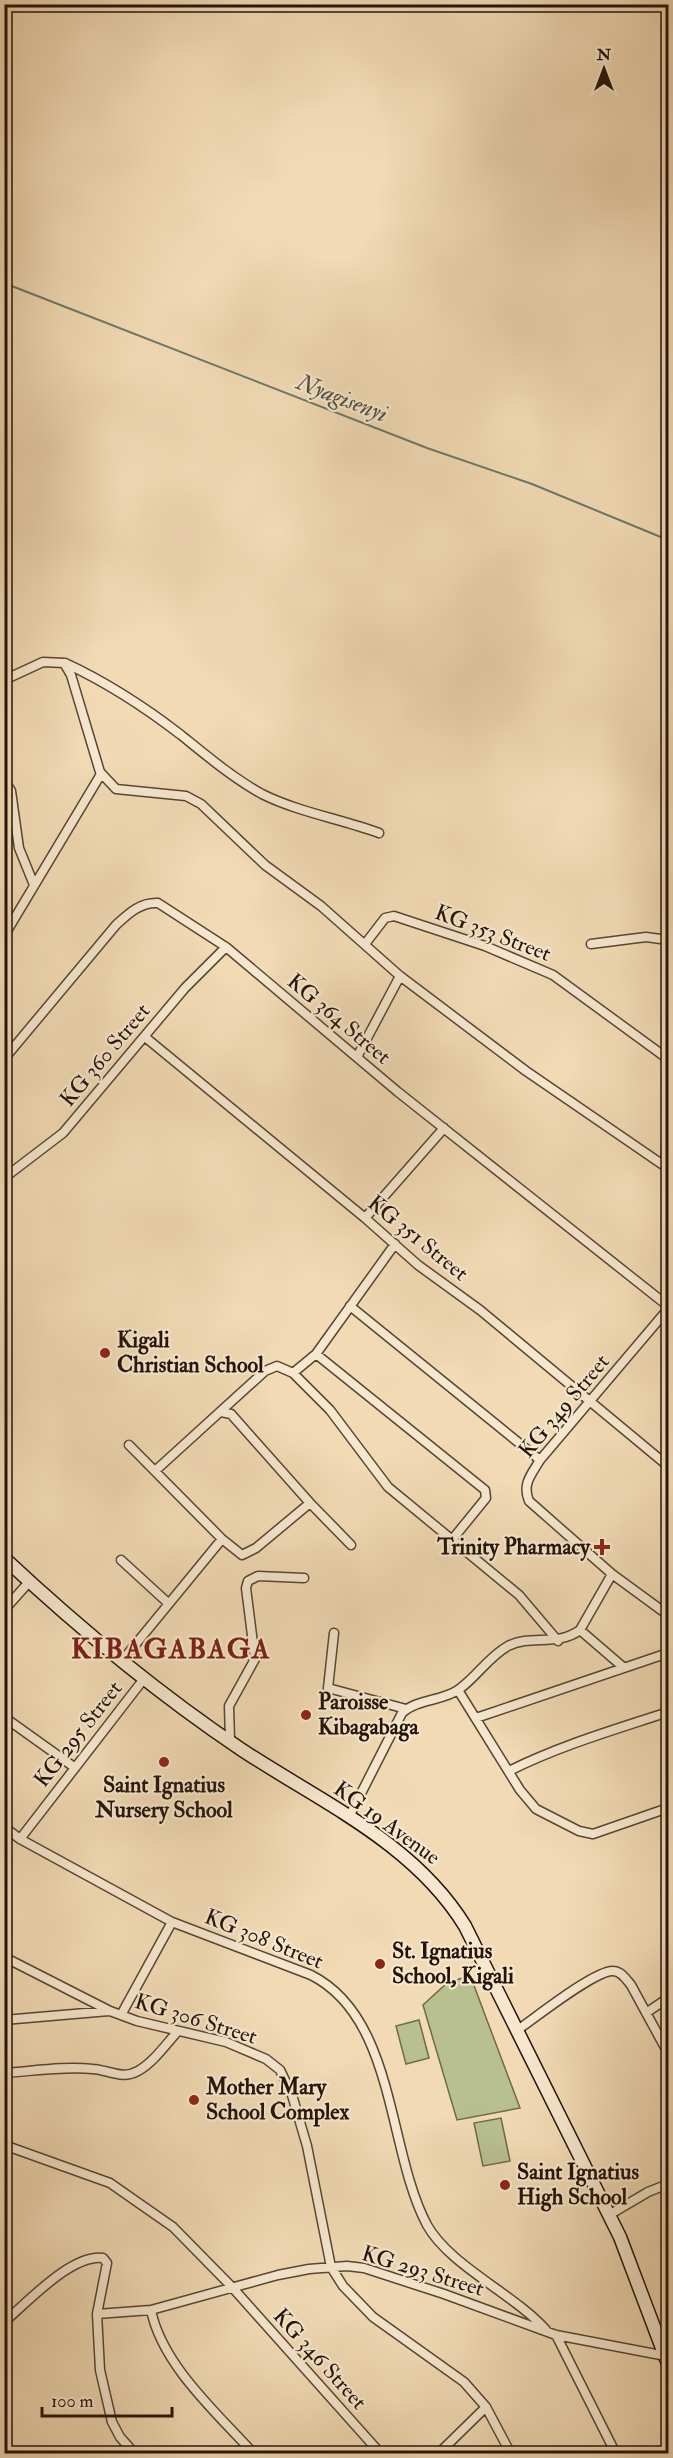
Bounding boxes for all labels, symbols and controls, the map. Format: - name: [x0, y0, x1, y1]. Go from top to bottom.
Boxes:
- north arrow: [574, 39, 634, 99]
- text: N: [596, 45, 612, 65]
- water label: Nyagisenyi: [290, 366, 392, 430]
- street label: KG 353 Street: [431, 898, 555, 968]
- street label: KG 364 Street: [281, 967, 397, 1071]
- street label: KG 360 Street: [54, 998, 156, 1112]
- street label: KG 351 Street: [362, 1189, 474, 1287]
- place label: Kigali Christian School: [117, 1326, 264, 1379]
- marker: Kigali Christian School: [98, 1346, 112, 1360]
- street label: KG 349 Street: [512, 1348, 616, 1464]
- place label: Trinity Pharmacy: [436, 1533, 591, 1562]
- marker: Trinity Pharmacy: [595, 1540, 609, 1554]
- district label: KIBAGABAGA: [71, 1632, 271, 1667]
- street label: KG 295 Street: [28, 1675, 128, 1793]
- place label: Paroisse Kibagabaga: [318, 1688, 420, 1742]
- marker: Paroisse Kibagabaga: [299, 1708, 313, 1722]
- marker: Saint Ignatius Nursery School: [157, 1755, 171, 1769]
- place label: Saint Ignatius Nursery School: [94, 1771, 233, 1825]
- street label: KG 19 Avenue: [328, 1775, 446, 1871]
- street label: KG 308 Street: [201, 1903, 327, 1975]
- place label: St. Ignatius School, Kigali: [392, 1937, 514, 1991]
- marker: St. Ignatius School, Kigali: [373, 1957, 387, 1971]
- street label: KG 306 Street: [132, 1987, 260, 2051]
- place label: Mother Mary School Complex: [205, 2073, 349, 2127]
- marker: Mother Mary School Complex: [187, 2093, 201, 2107]
- place label: Saint Ignatius High School: [517, 2158, 639, 2212]
- marker: Saint Ignatius High School: [498, 2178, 512, 2192]
- street label: KG 293 Street: [358, 2239, 488, 2303]
- street label: KG 346 Street: [267, 2303, 373, 2415]
- scale bar: [42, 2380, 172, 2418]
- text: 100 m: [51, 2390, 94, 2413]

